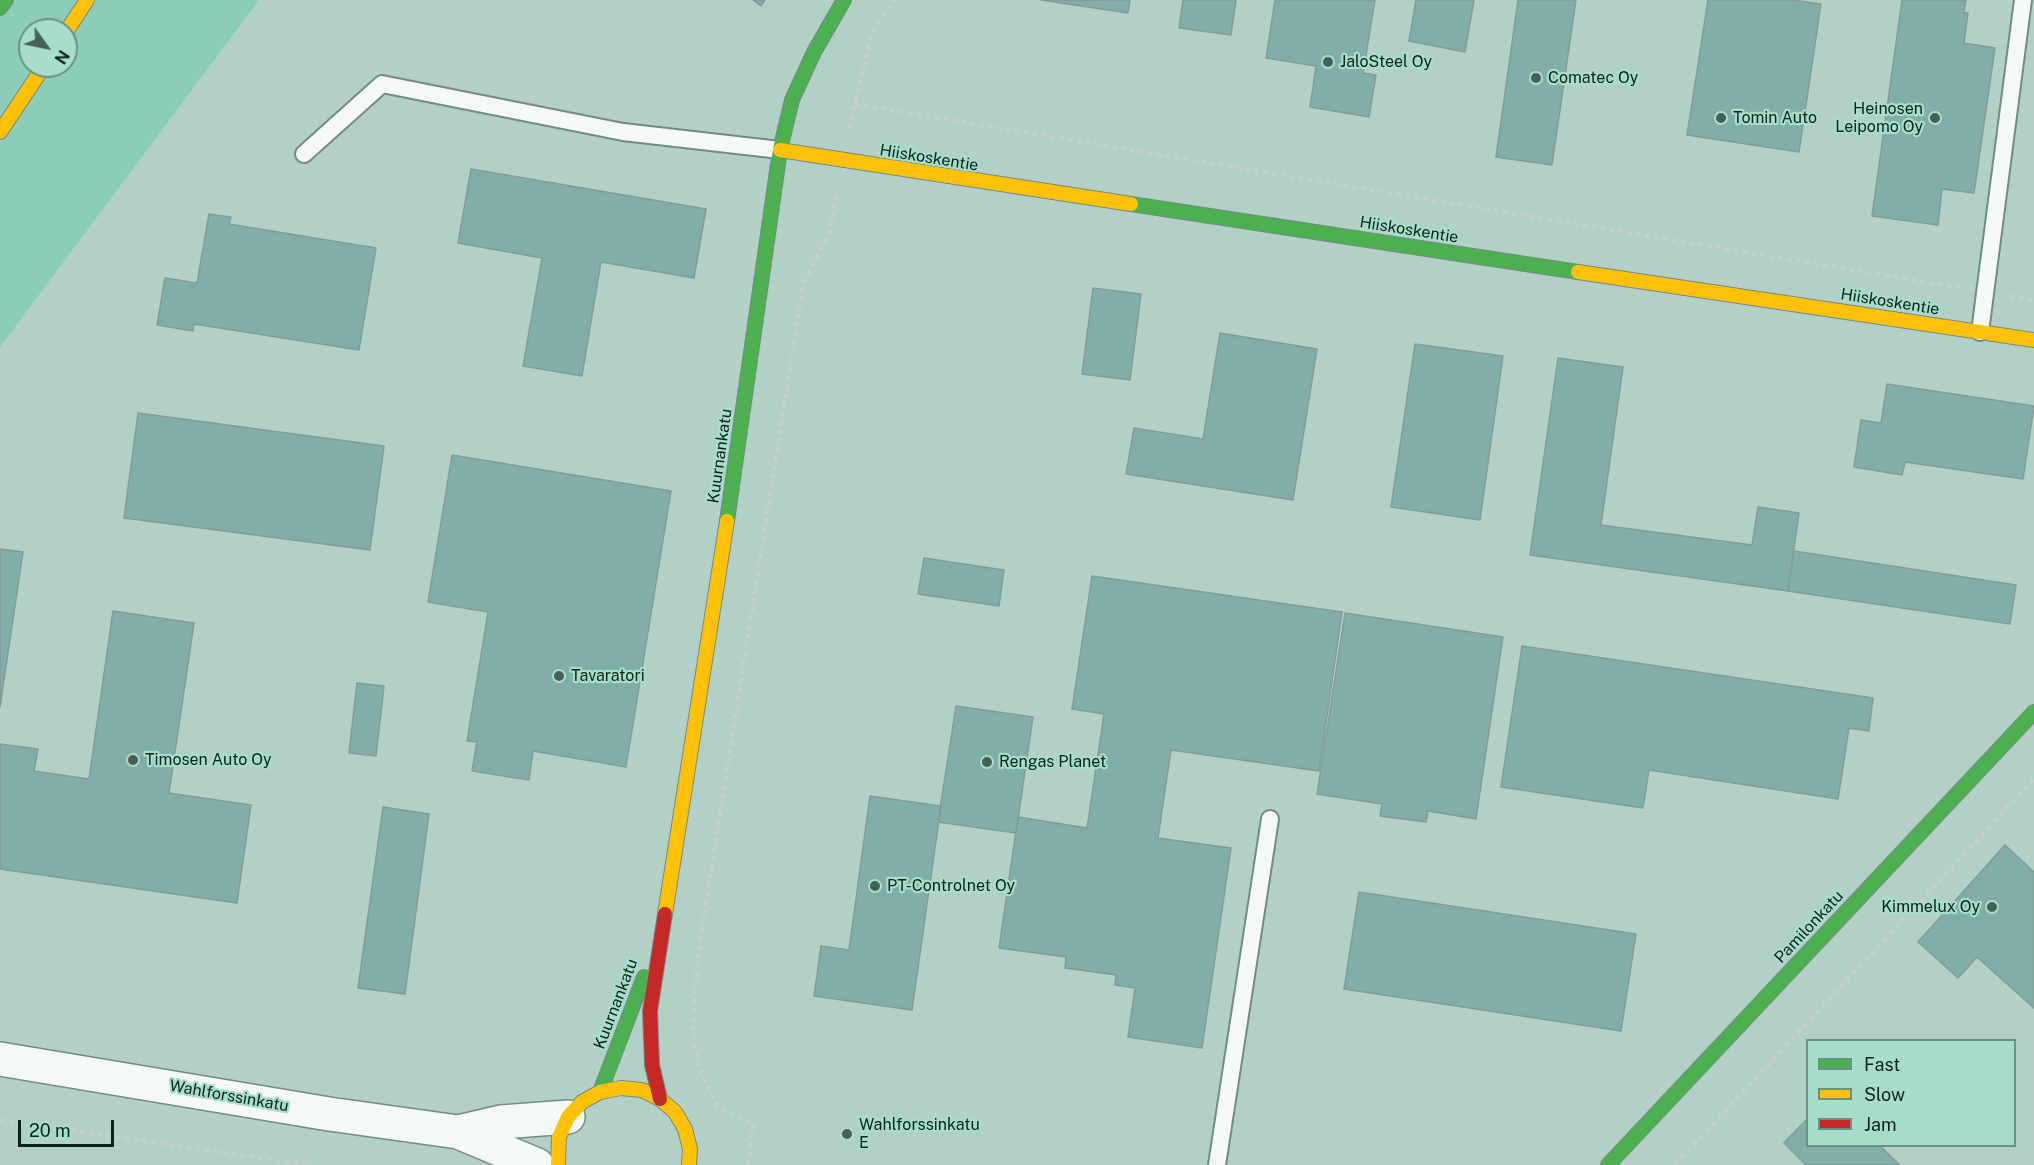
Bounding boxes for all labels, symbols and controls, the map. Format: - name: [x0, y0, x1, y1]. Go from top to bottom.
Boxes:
- north arrow: [18, 18, 78, 78]
- text: N: [50, 47, 73, 67]
- place label: JaloSteel Oy: [1340, 52, 1432, 72]
- marker: JaloSteel Oy: [1321, 55, 1335, 69]
- place label: Comatec Oy: [1548, 68, 1638, 88]
- marker: Comatec Oy: [1529, 71, 1543, 85]
- place label: Heinosen Leipomo Oy: [1835, 99, 1923, 137]
- place label: Tomin Auto: [1733, 108, 1817, 128]
- marker: Tomin Auto: [1714, 111, 1728, 125]
- marker: Heinosen Leipomo Oy: [1928, 111, 1942, 125]
- street label: Hiiskoskentie: [878, 141, 980, 175]
- street label: Hiiskoskentie: [1358, 213, 1460, 247]
- street label: Hiiskoskentie: [1839, 285, 1941, 319]
- street label: Kuurnankatu: [704, 407, 736, 505]
- place label: Tavaratori: [571, 666, 645, 686]
- marker: Tavaratori: [552, 669, 566, 683]
- place label: Timosen Auto Oy: [145, 750, 271, 770]
- place label: Rengas Planet: [999, 752, 1106, 772]
- marker: Timosen Auto Oy: [126, 753, 140, 767]
- marker: Rengas Planet: [980, 755, 994, 769]
- place label: PT-Controlnet Oy: [887, 876, 1015, 896]
- marker: PT-Controlnet Oy: [868, 879, 882, 893]
- street label: Pamilonkatu: [1771, 887, 1847, 967]
- place label: Kimmelux Oy: [1881, 897, 1980, 917]
- marker: Kimmelux Oy: [1985, 900, 1999, 914]
- street label: Kuurnankatu: [590, 956, 642, 1052]
- legend: [1806, 1039, 2016, 1147]
- text: Fast: [1864, 1054, 1900, 1075]
- street label: Wahlforssinkatu: [168, 1076, 290, 1116]
- text: Slow: [1864, 1084, 1905, 1105]
- scale bar: [21, 1108, 117, 1146]
- text: Jam: [1864, 1114, 1897, 1135]
- place label: Wahlforssinkatu E: [859, 1115, 980, 1153]
- text: 20 m: [29, 1120, 71, 1141]
- marker: Wahlforssinkatu E: [840, 1127, 854, 1141]

